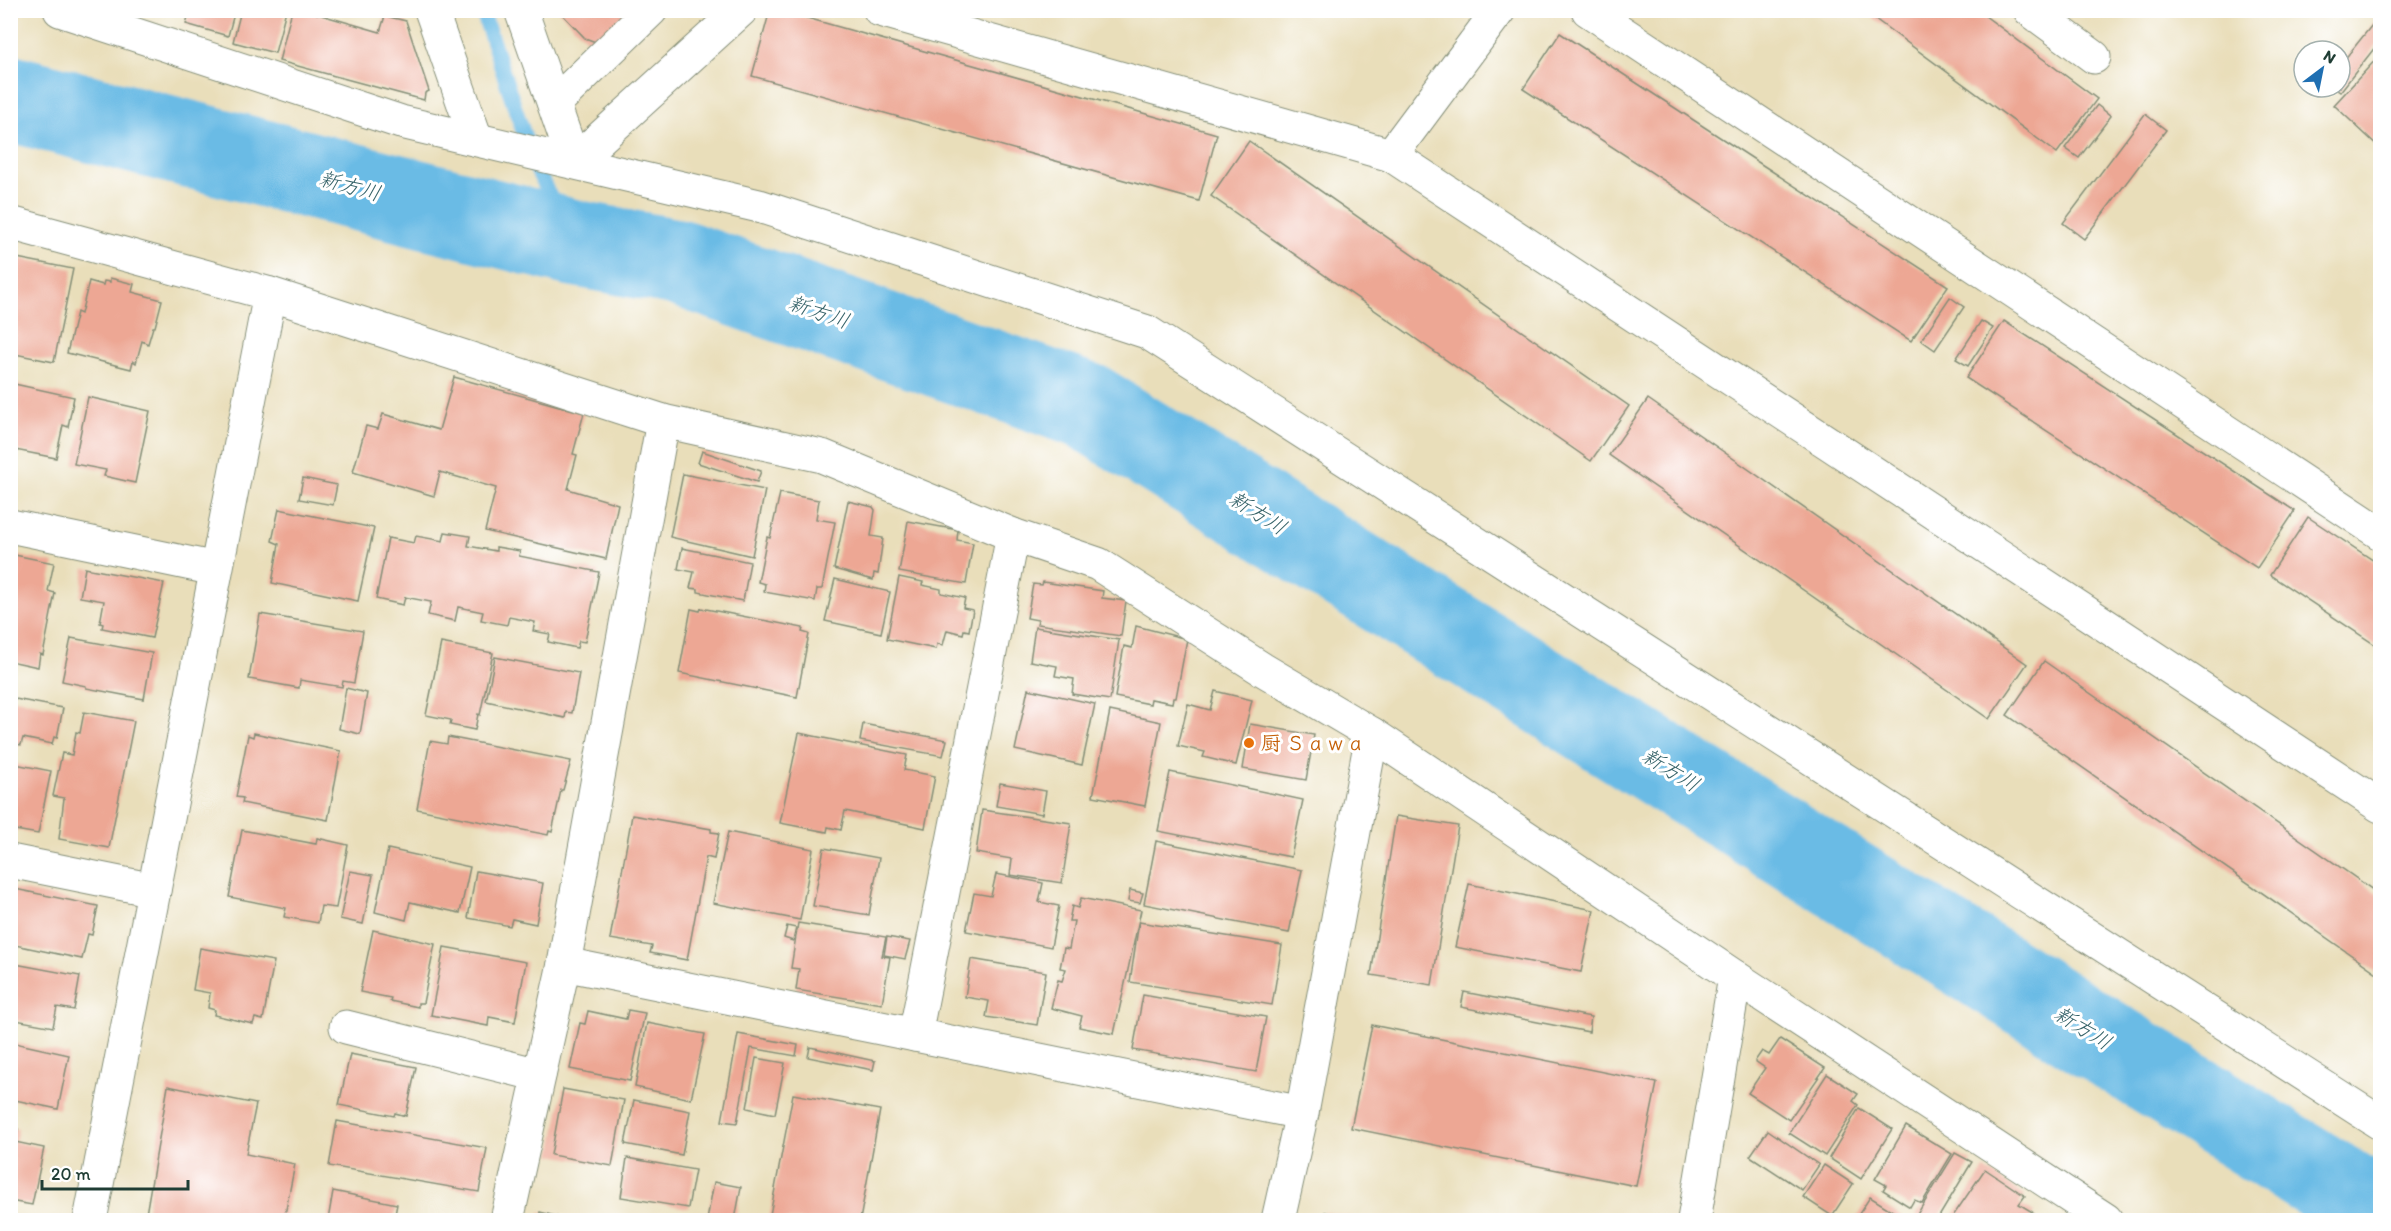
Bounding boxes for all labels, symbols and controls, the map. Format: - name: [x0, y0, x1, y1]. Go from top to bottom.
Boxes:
- north arrow: [2292, 39, 2352, 99]
- text: N: [2320, 46, 2339, 68]
- water label: 新方川: [316, 165, 384, 206]
- water label: 新方川: [785, 289, 853, 334]
- water label: 新方川: [1225, 485, 1292, 540]
- place label: 厨 Ｓａｗａ: [1261, 731, 1366, 755]
- marker: 厨 Ｓａｗａ: [1242, 736, 1256, 750]
- water label: 新方川: [1638, 742, 1705, 797]
- water label: 新方川: [2050, 1000, 2117, 1055]
- scale bar: [42, 1153, 188, 1191]
- text: 20 m: [51, 1163, 91, 1185]

